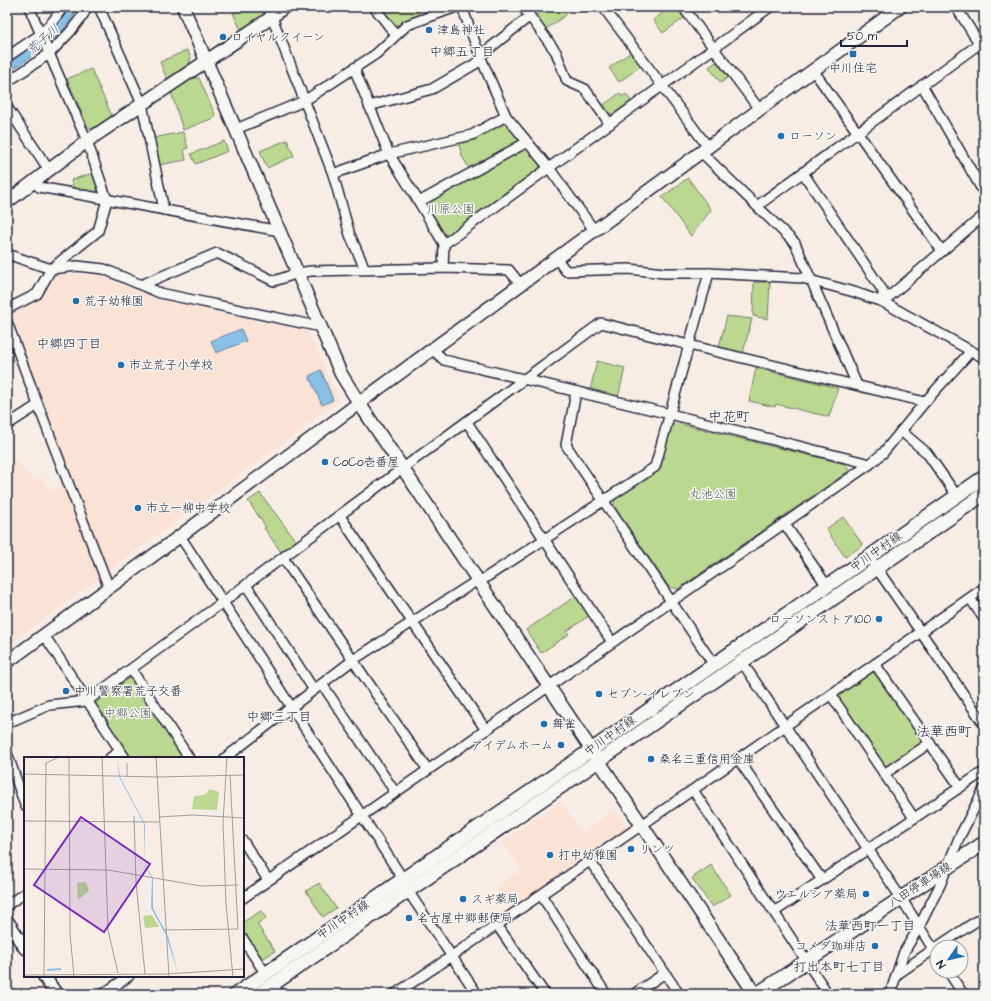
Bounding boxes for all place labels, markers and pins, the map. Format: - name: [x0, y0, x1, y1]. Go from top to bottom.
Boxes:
- place label: 津島神社: [437, 22, 485, 39]
- marker: 津島神社: [424, 25, 434, 35]
- place label: ロイヤルクイーン: [231, 29, 325, 46]
- marker: ロイヤルクイーン: [218, 32, 228, 42]
- marker: 中川住宅: [848, 49, 858, 59]
- place label: 中川住宅: [829, 60, 877, 77]
- place label: ローソン: [789, 128, 837, 145]
- marker: ローソン: [776, 131, 786, 141]
- place label: 荒子幼稚園: [84, 293, 144, 310]
- marker: 荒子幼稚園: [71, 296, 81, 306]
- place label: 市立荒子小学校: [129, 357, 213, 374]
- marker: 市立荒子小学校: [116, 360, 126, 370]
- place label: CoCo壱番屋: [333, 454, 400, 471]
- marker: CoCo壱番屋: [320, 457, 330, 467]
- place label: 市立一柳中学校: [146, 500, 230, 517]
- marker: 市立一柳中学校: [133, 503, 143, 513]
- place label: ローソンストア100: [769, 611, 871, 628]
- marker: ローソンストア100: [874, 614, 884, 624]
- place label: 中川警察署荒子交番: [74, 683, 182, 700]
- marker: 中川警察署荒子交番: [61, 686, 71, 696]
- place label: セブン-イレブン: [607, 686, 695, 703]
- marker: セブン-イレブン: [594, 689, 604, 699]
- place label: 舞雀: [552, 716, 576, 733]
- marker: 舞雀: [539, 719, 549, 729]
- place label: アイデムホーム: [471, 737, 553, 754]
- marker: アイデムホーム: [556, 740, 566, 750]
- place label: 桑名三重信用金庫: [659, 751, 755, 768]
- marker: 桑名三重信用金庫: [646, 754, 656, 764]
- place label: リンツ: [639, 841, 675, 858]
- marker: リンツ: [626, 844, 636, 854]
- place label: 打中幼稚園: [558, 847, 618, 864]
- marker: 打中幼稚園: [545, 850, 555, 860]
- place label: ウエルシア薬局: [774, 886, 858, 903]
- marker: ウエルシア薬局: [861, 889, 871, 899]
- place label: スギ薬局: [471, 891, 519, 908]
- marker: スギ薬局: [458, 894, 468, 904]
- place label: 名古屋中郷郵便局: [417, 910, 513, 927]
- marker: 名古屋中郷郵便局: [404, 913, 414, 923]
- place label: コメダ珈琲店: [795, 938, 867, 955]
- marker: コメダ珈琲店: [870, 941, 880, 951]

